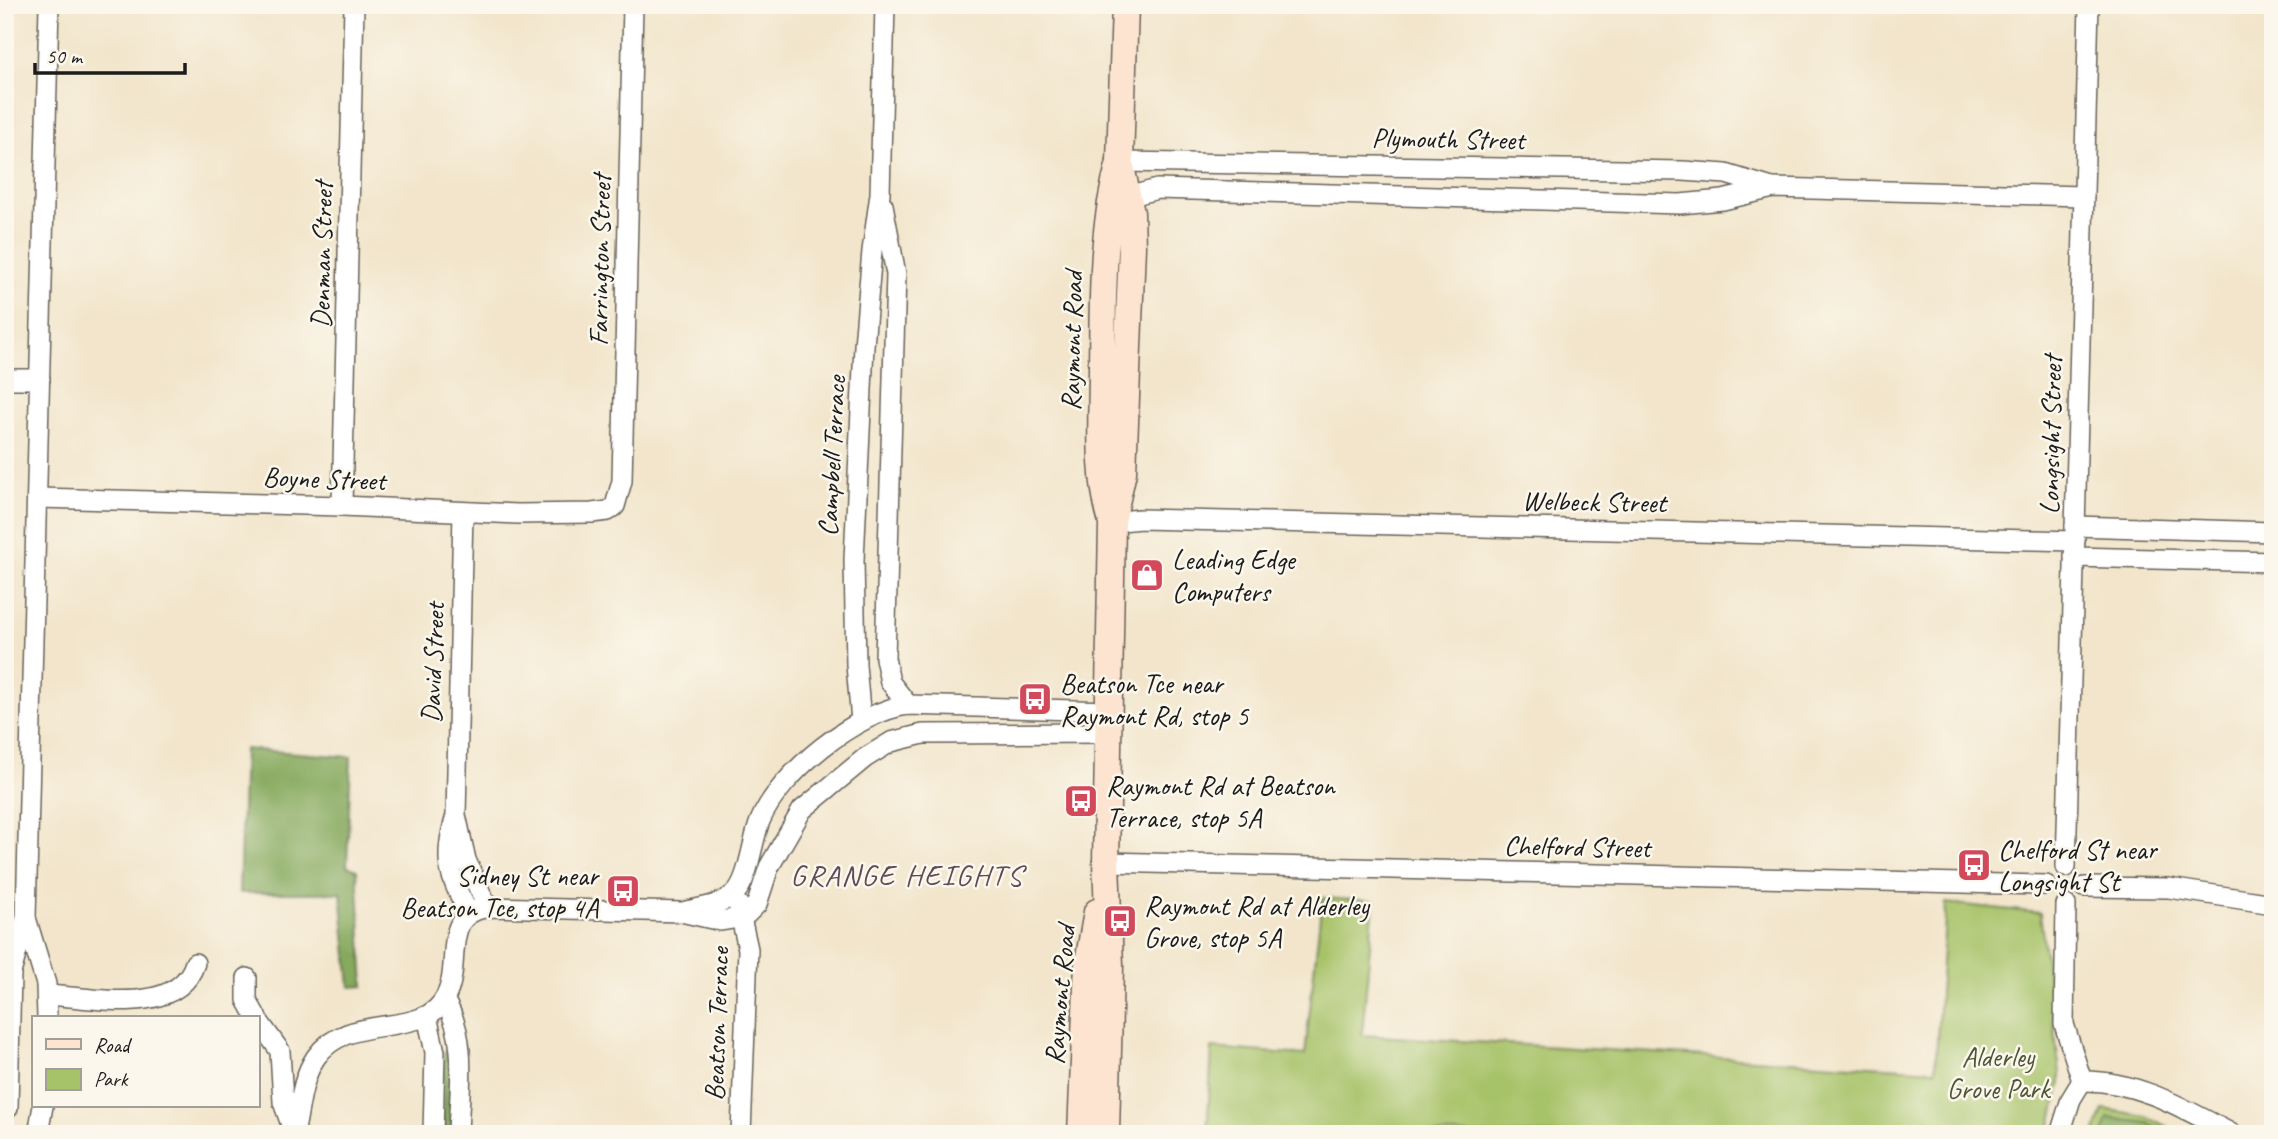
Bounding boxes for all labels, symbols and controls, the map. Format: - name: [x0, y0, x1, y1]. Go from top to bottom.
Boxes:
- scale bar: [35, 32, 186, 76]
- text: 50 m: [46, 43, 84, 69]
- street label: Plymouth Street: [1371, 120, 1527, 157]
- street label: Farrington Street: [581, 170, 619, 346]
- street label: Denman Street: [303, 178, 340, 329]
- street label: Raymont Road: [1053, 267, 1090, 411]
- street label: Longsight Street: [2032, 352, 2069, 515]
- street label: Campbell Terrace: [810, 373, 853, 537]
- street label: Boyne Street: [262, 459, 389, 498]
- street label: Welbeck Street: [1522, 483, 1669, 520]
- place label: Leading Edge Computers: [1172, 542, 1297, 609]
- shop icon: Leading Edge Computers: [1128, 556, 1166, 594]
- street label: David Street: [413, 599, 452, 724]
- place label: Beatson Tce near Raymont Rd, stop 5: [1060, 666, 1250, 733]
- bus stop icon: Beatson Tce near Raymont Rd, stop 5: [1016, 680, 1054, 718]
- place label: Raymont Rd at Beatson Terrace, stop 5A: [1106, 768, 1336, 835]
- bus stop icon: Raymont Rd at Beatson Terrace, stop 5A: [1062, 782, 1100, 820]
- street label: Chelford Street: [1504, 828, 1653, 865]
- place label: Chelford St near Longsight St: [1998, 832, 2159, 899]
- bus stop icon: Chelford St near Longsight St: [1955, 846, 1993, 884]
- district label: GRANGE HEIGHTS: [790, 856, 1027, 894]
- place label: Sidney St near Beatson Tce, stop 4A: [400, 858, 600, 925]
- bus stop icon: Sidney St near Beatson Tce, stop 4A: [604, 872, 642, 910]
- place label: Raymont Rd at Alderley Grove, stop 5A: [1144, 888, 1371, 955]
- bus stop icon: Raymont Rd at Alderley Grove, stop 5A: [1101, 902, 1139, 940]
- street label: Raymont Road: [1036, 920, 1083, 1066]
- street label: Beatson Terrace: [696, 945, 737, 1101]
- legend: [32, 1016, 259, 1108]
- text: Road: [94, 1032, 133, 1058]
- park label: Alderley Grove Park: [1947, 1039, 2052, 1106]
- text: Park: [94, 1066, 129, 1092]

